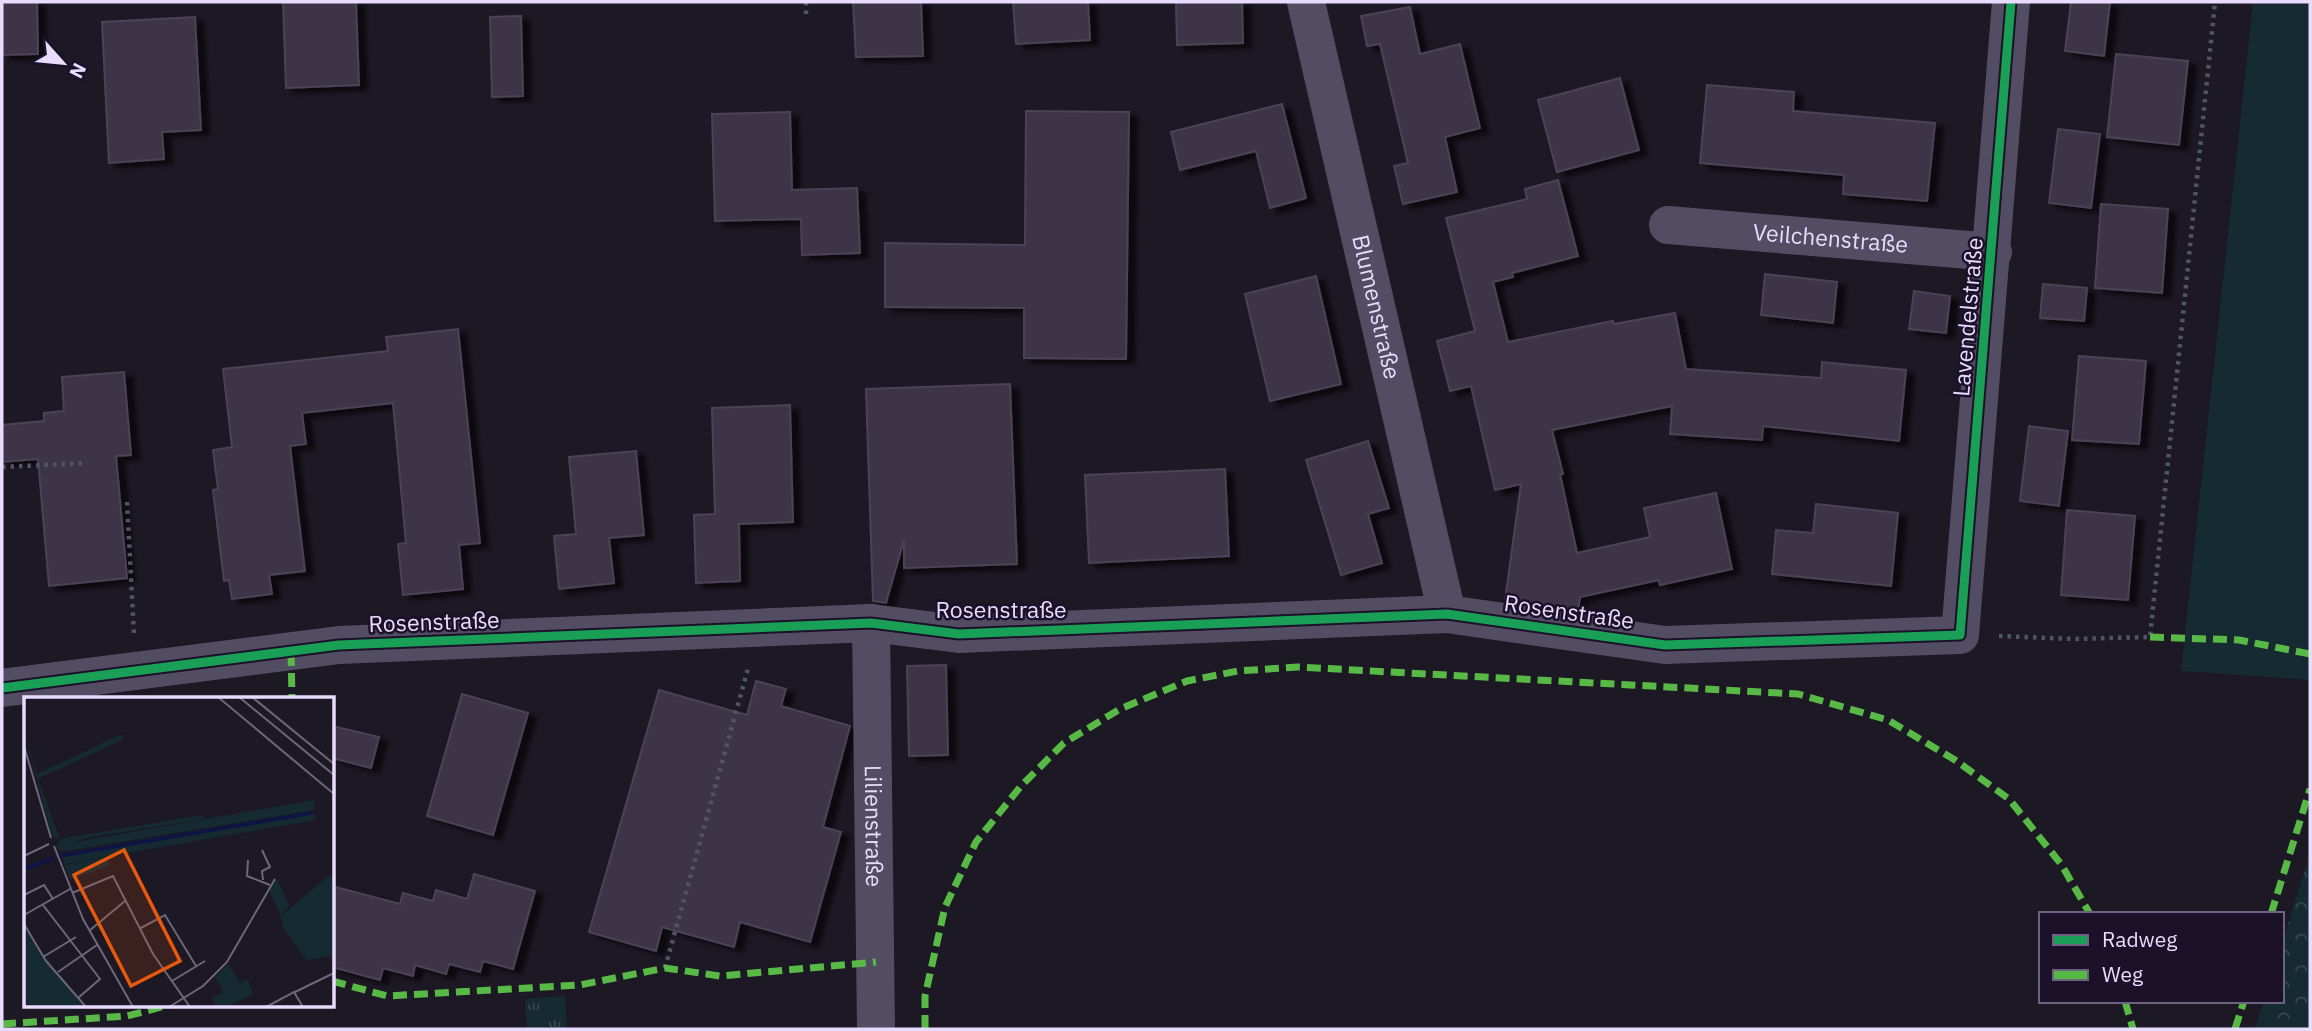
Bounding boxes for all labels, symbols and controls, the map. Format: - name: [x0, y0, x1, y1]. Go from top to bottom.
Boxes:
- north arrow: [28, 28, 98, 98]
- text: N: [64, 59, 92, 82]
- street label: Veilchenstraße: [1752, 216, 1909, 259]
- street label: Blumenstraße: [1346, 232, 1408, 382]
- street label: Lavendelstraße: [1945, 236, 1989, 398]
- street label: Rosenstraße: [1502, 587, 1636, 635]
- street label: Rosenstraße: [935, 594, 1067, 624]
- street label: Rosenstraße: [368, 604, 500, 638]
- inset map: [24, 697, 334, 1006]
- street label: Lilienstraße: [859, 765, 890, 887]
- legend: [2039, 912, 2284, 1003]
- text: Radweg: [2102, 925, 2177, 953]
- text: Weg: [2102, 960, 2143, 988]

